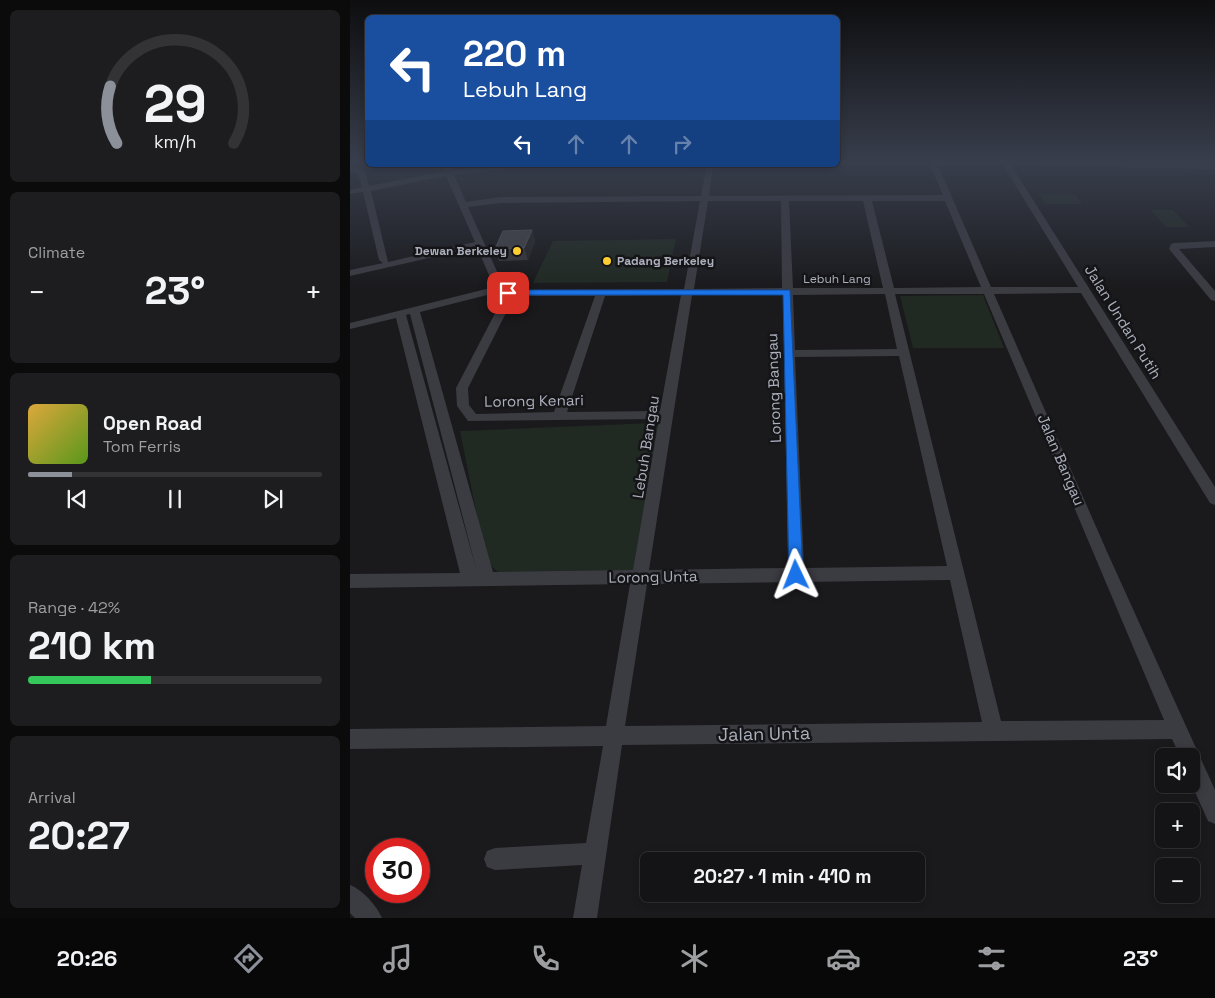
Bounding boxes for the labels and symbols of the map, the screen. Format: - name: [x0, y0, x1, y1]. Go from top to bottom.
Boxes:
- place label: Dewan Berkeley: [415, 243, 507, 259]
- marker: Dewan Berkeley: [511, 245, 523, 257]
- place label: Padang Berkeley: [617, 253, 714, 269]
- marker: Padang Berkeley: [601, 255, 613, 267]
- street label: Jalan Undan Putih: [1081, 261, 1166, 382]
- street label: Lebuh Lang: [803, 271, 871, 287]
- pin: [487, 272, 529, 314]
- street label: Lorong Bangau: [762, 333, 785, 443]
- street label: Lorong Kenari: [484, 390, 584, 411]
- street label: Lebuh Bangau: [628, 394, 663, 500]
- street label: Jalan Bangau: [1034, 411, 1089, 508]
- position arrow: [769, 548, 821, 600]
- street label: Lorong Unta: [608, 566, 698, 587]
- street label: Jalan Unta: [718, 721, 810, 746]
- speed limit sign: 30: [365, 838, 430, 903]

